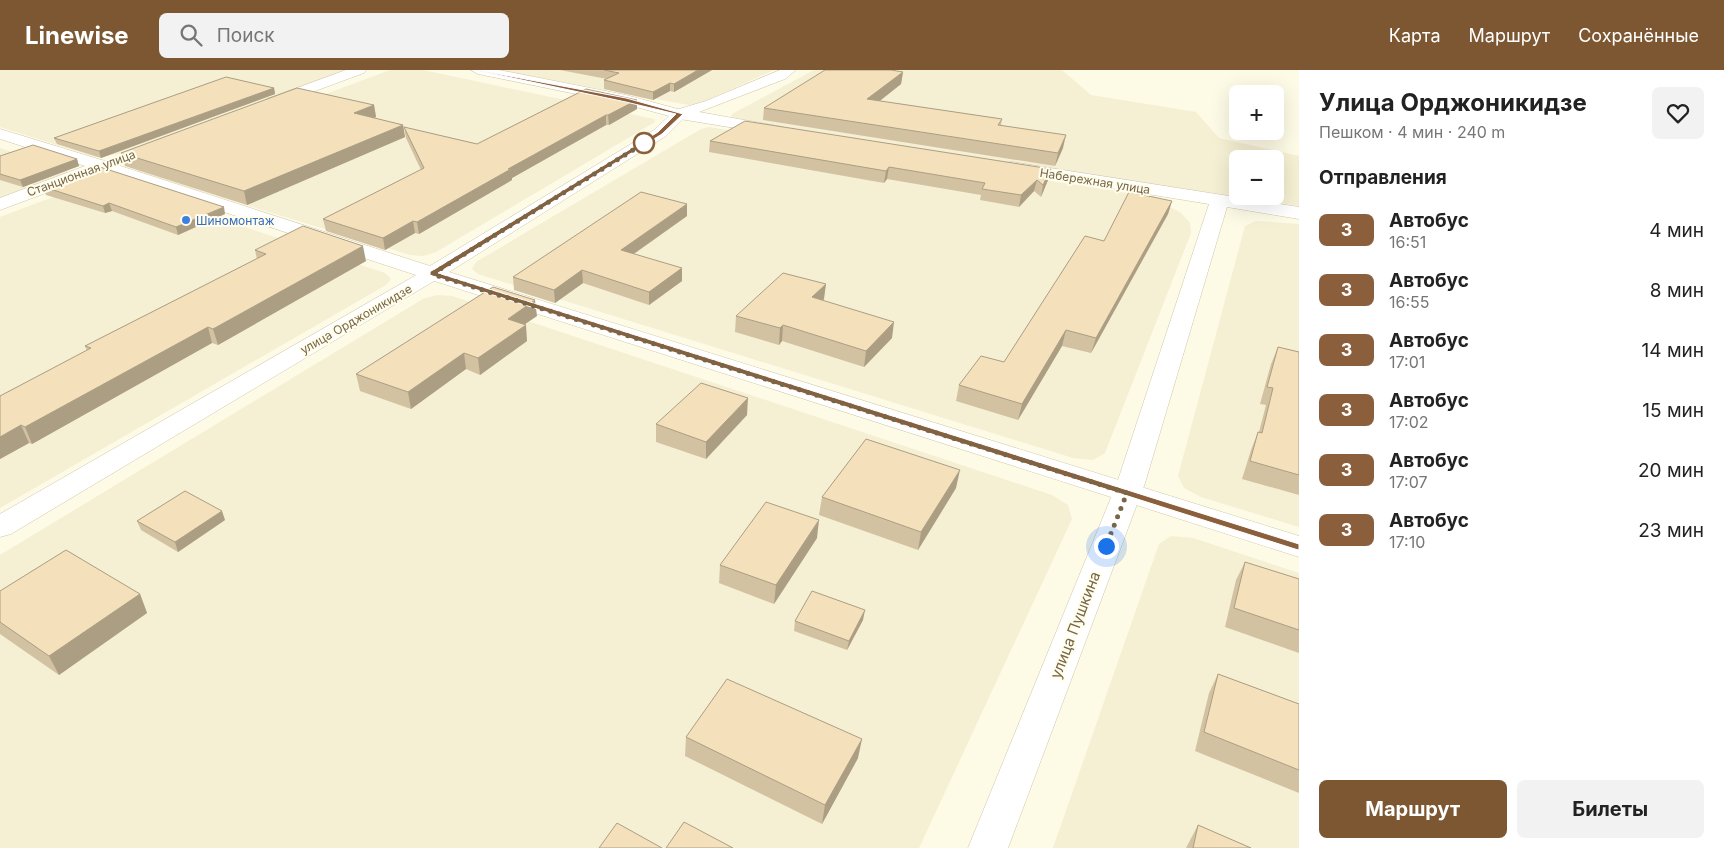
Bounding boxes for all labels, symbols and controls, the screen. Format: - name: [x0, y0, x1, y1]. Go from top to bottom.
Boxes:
- search box: [159, 13, 509, 58]
- text: Linewise: [25, 21, 129, 50]
- icon: search: [177, 21, 205, 49]
- text: Поиск: [217, 24, 275, 47]
- text: Карта: [1389, 25, 1441, 46]
- text: Маршрут: [1469, 25, 1550, 46]
- text: Сохранённые: [1578, 25, 1699, 46]
- map controls: [1229, 85, 1284, 205]
- button: +: [1229, 85, 1284, 140]
- button: heart: [1652, 87, 1704, 139]
- text: Улица Орджоникидзе: [1319, 88, 1587, 117]
- text: Пешком · 4 мин · 240 m: [1319, 122, 1505, 142]
- unlabelled marker: [633, 132, 655, 154]
- street label: Станционная улица: [25, 146, 137, 200]
- button: −: [1229, 150, 1284, 205]
- street label: Набережная улица: [1039, 165, 1151, 197]
- text: Отправления: [1319, 166, 1447, 189]
- text: Автобус: [1389, 209, 1469, 232]
- place label: Шиномонтаж: [196, 213, 275, 228]
- marker: Шиномонтаж: [180, 214, 192, 226]
- text: 3: [1341, 219, 1352, 240]
- text: 4 мин: [1649, 219, 1704, 242]
- text: 16:51: [1389, 232, 1426, 252]
- text: Автобус: [1389, 269, 1469, 292]
- text: 3: [1341, 279, 1352, 300]
- text: 8 мин: [1650, 279, 1704, 302]
- street label: улица Орджоникидзе: [298, 281, 414, 357]
- text: 16:55: [1389, 292, 1430, 312]
- text: Автобус: [1389, 329, 1469, 352]
- text: 3: [1341, 339, 1352, 360]
- text: 14 мин: [1642, 339, 1704, 362]
- text: 17:01: [1389, 352, 1425, 372]
- text: Автобус: [1389, 389, 1469, 412]
- text: 3: [1341, 399, 1352, 420]
- text: 15 мин: [1642, 399, 1704, 422]
- text: 17:02: [1389, 412, 1428, 432]
- text: Автобус: [1389, 449, 1469, 472]
- text: 3: [1341, 459, 1352, 480]
- text: 20 мин: [1638, 459, 1704, 482]
- text: 17:07: [1389, 472, 1427, 492]
- text: Автобус: [1389, 509, 1469, 532]
- text: 3: [1341, 519, 1352, 540]
- text: 23 мин: [1638, 519, 1704, 542]
- text: 17:10: [1389, 532, 1425, 552]
- your location: [1094, 534, 1119, 559]
- street label: улица Пушкина: [1046, 569, 1104, 681]
- button: Маршрут: [1319, 780, 1507, 838]
- button: Билеты: [1517, 780, 1704, 838]

